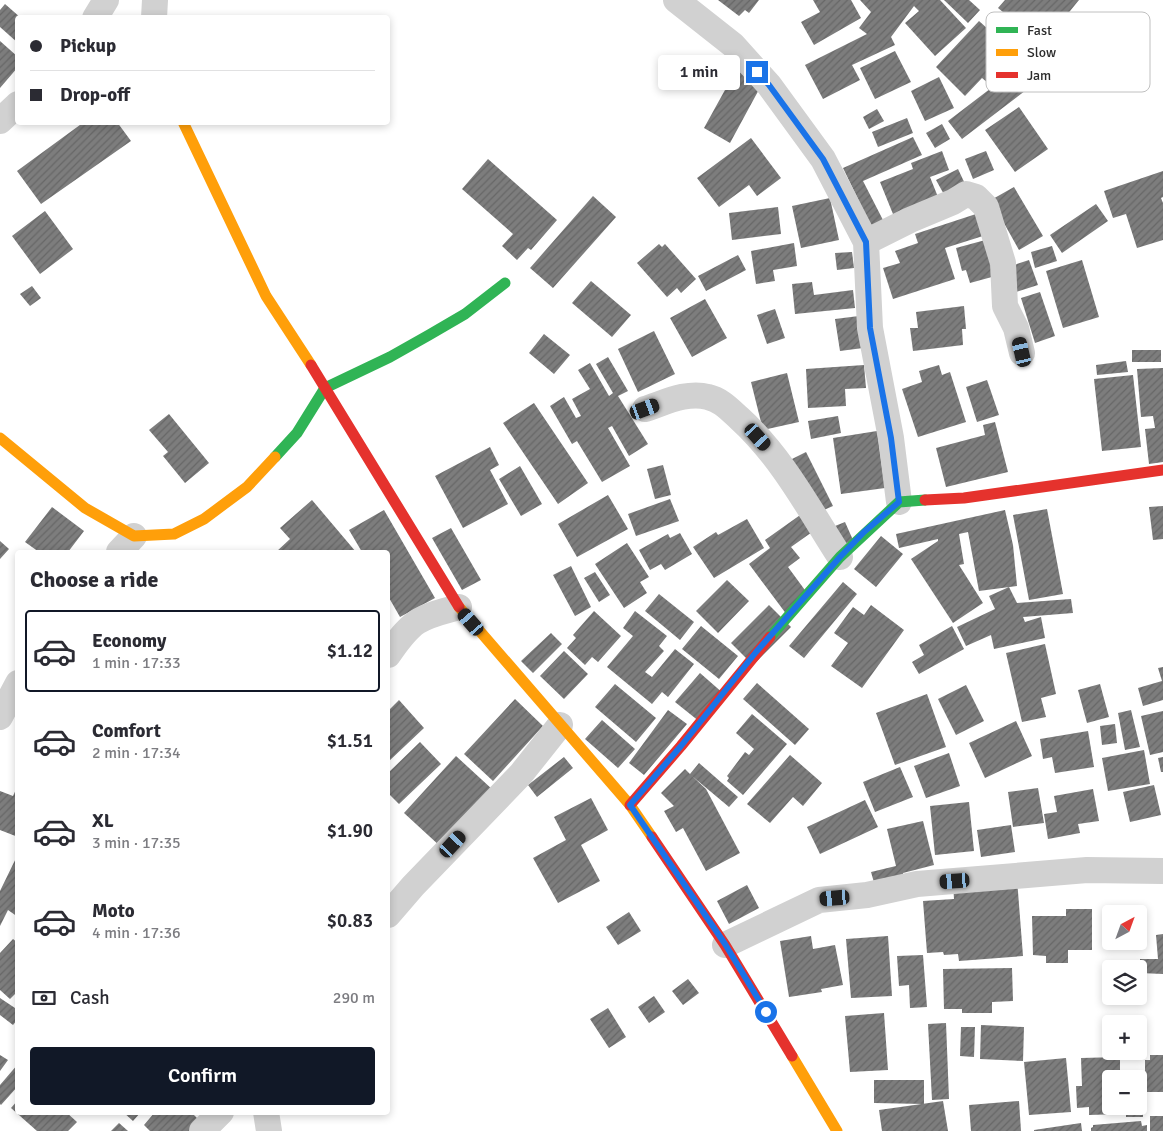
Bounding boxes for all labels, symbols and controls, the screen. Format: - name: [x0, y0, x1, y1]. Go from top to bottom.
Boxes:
- legend: [986, 12, 1150, 92]
- text: Fast: [1027, 22, 1052, 39]
- text: Pickup: [60, 34, 116, 58]
- text: Slow: [1027, 44, 1056, 61]
- callout: 1 min: [657, 54, 740, 90]
- route end: [746, 61, 768, 83]
- text: 1 min: [680, 62, 718, 82]
- text: Jam: [1027, 67, 1051, 84]
- text: Drop-off: [60, 83, 130, 107]
- car: [1011, 336, 1032, 368]
- car: [628, 397, 661, 421]
- car: [742, 421, 773, 453]
- text: Choose a ride: [30, 566, 158, 593]
- car: [455, 606, 486, 638]
- icon: car: [32, 629, 77, 674]
- text: Economy: [92, 629, 166, 653]
- text: $1.12: [327, 639, 373, 663]
- text: 1 min · 17:33: [92, 653, 181, 673]
- icon: car: [32, 719, 77, 764]
- text: Comfort: [92, 719, 161, 743]
- text: $1.51: [327, 729, 373, 753]
- text: 2 min · 17:34: [92, 743, 181, 763]
- icon: car: [32, 809, 77, 854]
- text: XL: [92, 809, 114, 833]
- text: $1.90: [327, 819, 373, 843]
- car: [437, 828, 468, 860]
- text: 3 min · 17:35: [92, 833, 181, 853]
- car: [939, 872, 970, 890]
- car: [819, 889, 850, 907]
- icon: car: [32, 899, 77, 944]
- text: Moto: [92, 899, 135, 923]
- north arrow: [1102, 905, 1148, 950]
- map controls: [1102, 905, 1147, 1115]
- text: $0.83: [327, 909, 373, 933]
- text: 4 min · 17:36: [92, 923, 181, 943]
- button: layers: [1102, 960, 1147, 1005]
- icon: cash: [30, 984, 58, 1012]
- text: Cash: [70, 986, 110, 1010]
- text: 290 m: [333, 988, 375, 1008]
- route start: [755, 1001, 777, 1023]
- button: +: [1102, 1015, 1147, 1060]
- button: Confirm: [30, 1047, 375, 1105]
- button: −: [1102, 1070, 1147, 1115]

